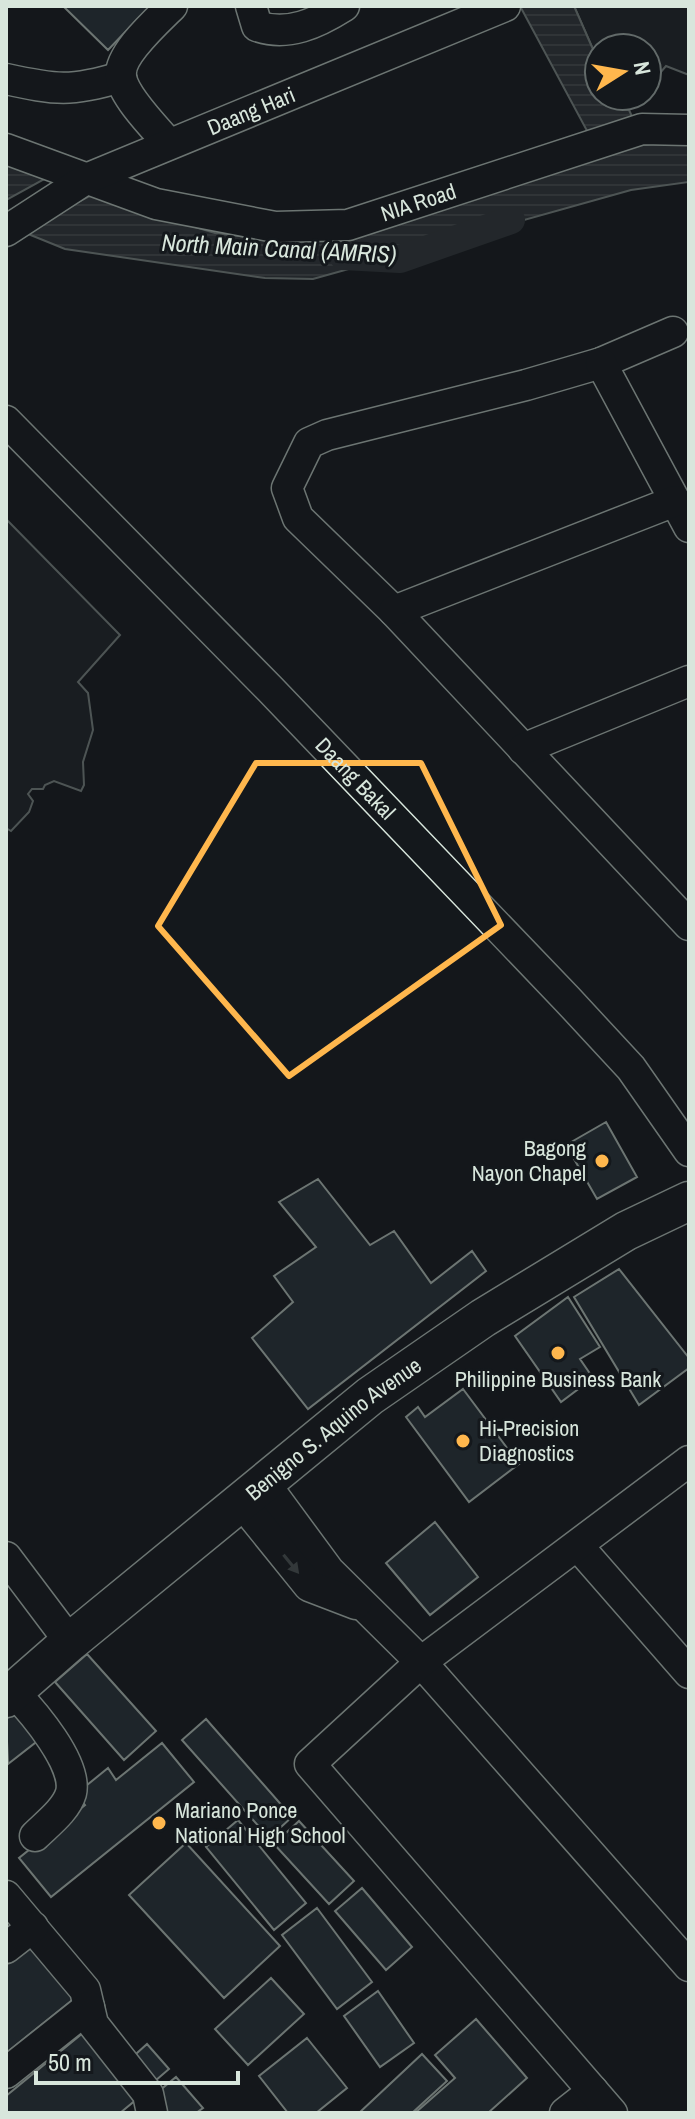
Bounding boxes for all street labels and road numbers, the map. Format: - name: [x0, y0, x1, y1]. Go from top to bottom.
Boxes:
- street label: Daang Hari: [203, 79, 299, 142]
- street label: NIA Road: [377, 176, 460, 228]
- street label: Daang Bakal: [309, 731, 402, 826]
- street label: Benigno S. Aquino Avenue: [239, 1350, 427, 1507]

